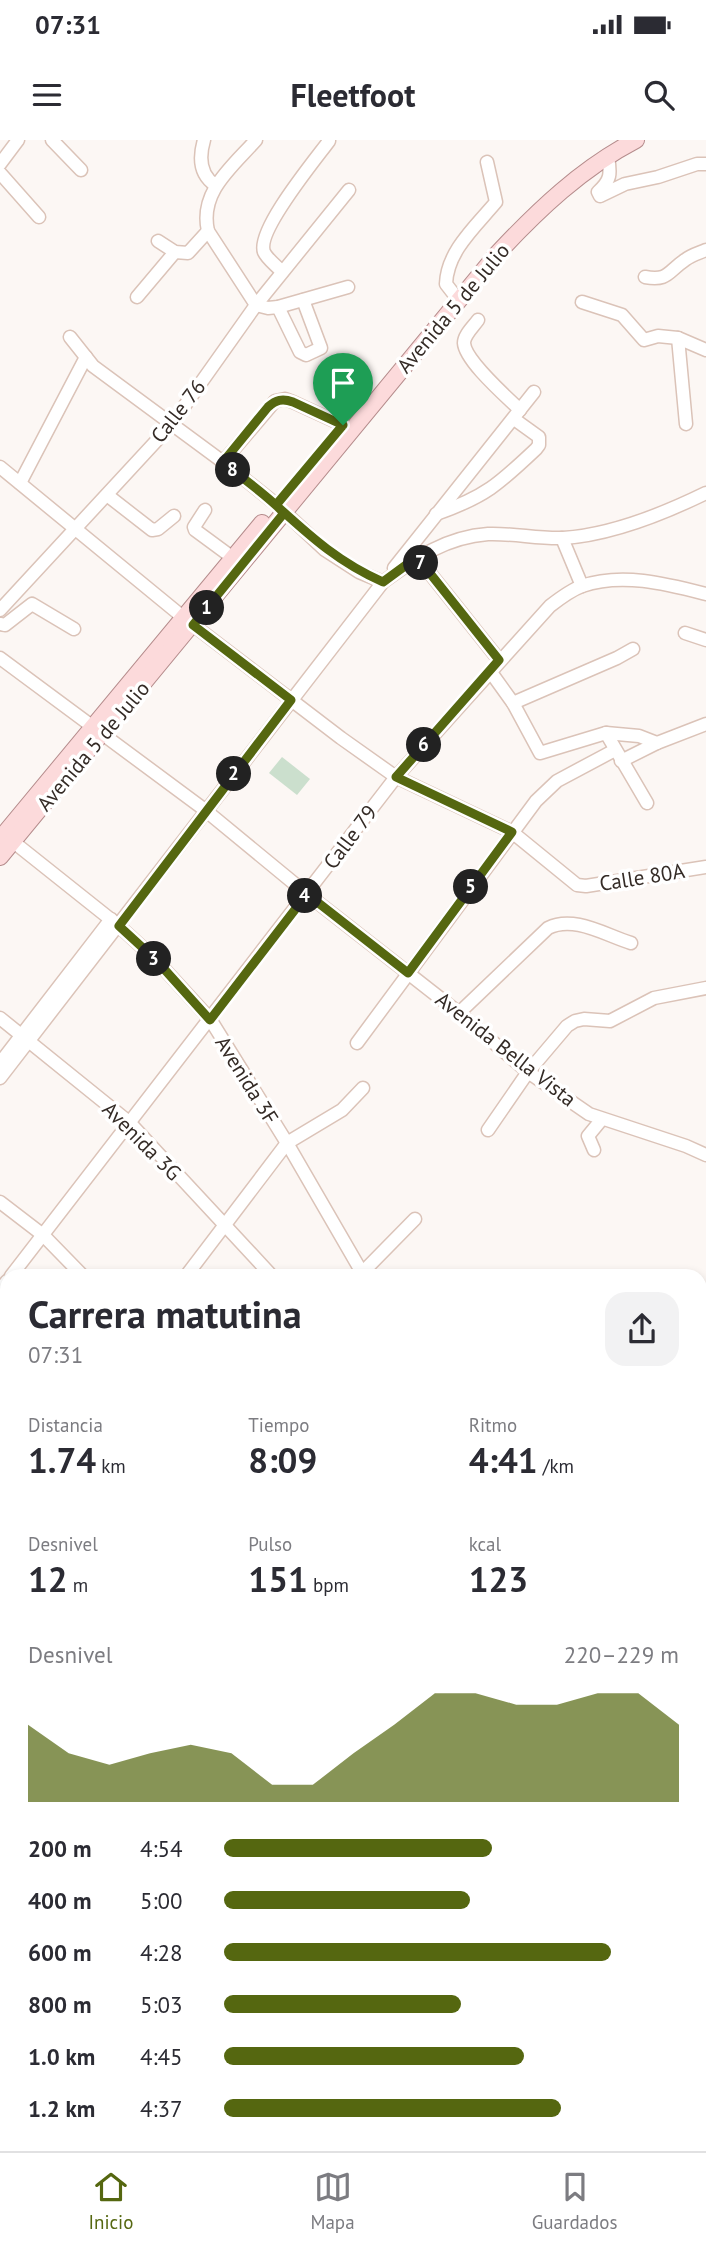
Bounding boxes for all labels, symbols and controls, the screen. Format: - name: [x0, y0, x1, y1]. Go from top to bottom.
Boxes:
- text: 07:31: [35, 8, 101, 41]
- text: Fleetfoot: [291, 74, 415, 116]
- icon: menu: [28, 76, 66, 114]
- icon: search: [640, 76, 678, 114]
- street label: Avenida 5 de Julio: [391, 237, 515, 379]
- pin: [313, 353, 373, 425]
- icon: arrive: [324, 364, 362, 402]
- street label: Calle 76: [145, 374, 211, 448]
- pin: 8: [216, 452, 250, 488]
- text: 8: [227, 457, 238, 481]
- pin: 7: [404, 546, 438, 580]
- text: 7: [415, 550, 426, 574]
- pin: 1: [190, 590, 224, 626]
- text: 1: [201, 595, 212, 619]
- street label: Avenida 5 de Julio: [31, 675, 155, 817]
- pin: 6: [406, 728, 442, 762]
- text: 6: [418, 732, 429, 756]
- pin: 2: [216, 756, 252, 792]
- text: 2: [228, 761, 239, 785]
- street label: Calle 79: [317, 800, 383, 874]
- street label: Calle 80A: [598, 857, 687, 897]
- pin: 5: [454, 870, 489, 904]
- text: 5: [465, 874, 476, 898]
- pin: 4: [288, 878, 322, 914]
- text: 4: [299, 883, 310, 907]
- pin: 3: [136, 942, 172, 976]
- text: 3: [148, 946, 159, 970]
- street label: Avenida Bella Vista: [430, 986, 582, 1112]
- street label: Avenida 3F: [209, 1031, 285, 1129]
- street label: Avenida 3G: [97, 1096, 187, 1186]
- text: Carrera matutina: [28, 1289, 302, 1338]
- button: share: [605, 1292, 679, 1366]
- text: 07:31: [28, 1340, 83, 1369]
- text: Distancia: [28, 1413, 103, 1437]
- text: Tiempo: [248, 1413, 310, 1437]
- text: Ritmo: [469, 1413, 517, 1437]
- text: 1.74: [28, 1437, 96, 1483]
- text: 8:09: [248, 1437, 317, 1483]
- text: 4:41: [469, 1437, 538, 1483]
- text: km: [96, 1454, 126, 1478]
- text: /km: [538, 1454, 574, 1478]
- text: Desnivel: [28, 1532, 98, 1556]
- text: Pulso: [248, 1532, 292, 1556]
- text: kcal: [469, 1532, 501, 1556]
- text: 12: [28, 1556, 68, 1602]
- text: 151: [248, 1556, 308, 1602]
- text: 123: [469, 1556, 528, 1602]
- text: m: [68, 1573, 88, 1597]
- text: bpm: [308, 1573, 349, 1597]
- text: Desnivel: [28, 1640, 112, 1669]
- text: 220–229 m: [564, 1640, 679, 1669]
- text: 200 m: [28, 1834, 91, 1863]
- text: 4:54: [140, 1834, 183, 1863]
- text: 400 m: [28, 1886, 91, 1915]
- text: 5:00: [140, 1886, 183, 1915]
- text: 600 m: [28, 1938, 91, 1967]
- text: 4:28: [140, 1938, 183, 1967]
- text: 800 m: [28, 1990, 91, 2019]
- text: 5:03: [140, 1990, 183, 2019]
- text: 1.0 km: [28, 2042, 95, 2071]
- text: 4:45: [140, 2042, 183, 2071]
- text: 1.2 km: [28, 2094, 95, 2123]
- text: 4:37: [140, 2094, 183, 2123]
- tab: Inicio: [89, 2168, 133, 2234]
- tab: Mapa: [310, 2168, 355, 2234]
- tab: Guardados: [532, 2168, 617, 2234]

